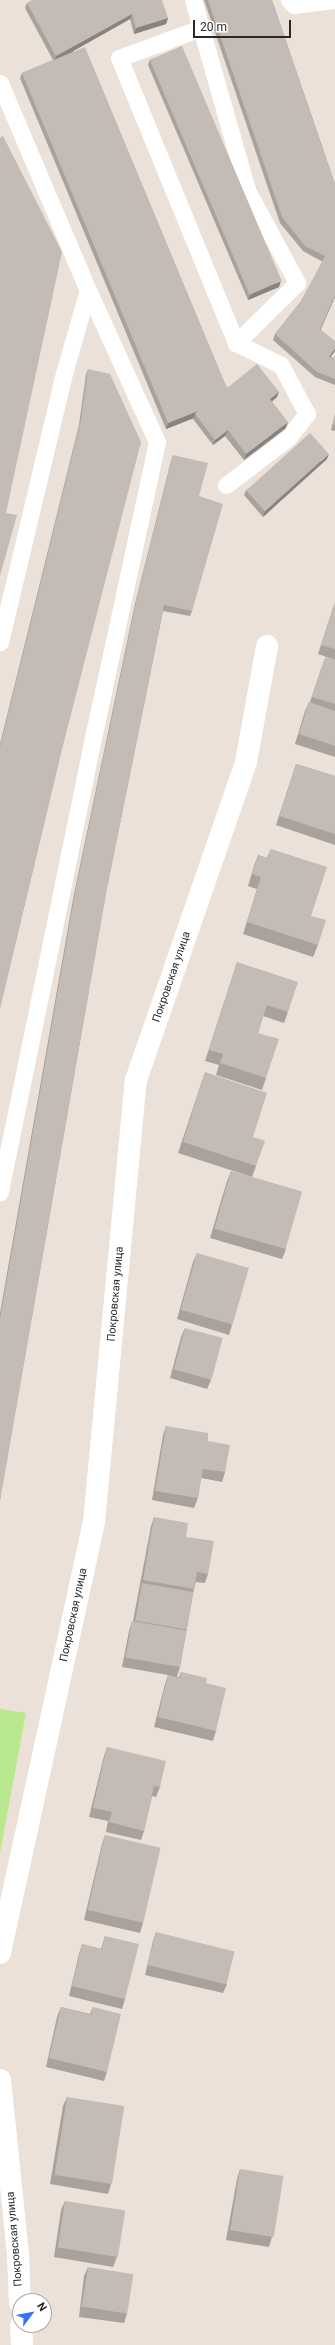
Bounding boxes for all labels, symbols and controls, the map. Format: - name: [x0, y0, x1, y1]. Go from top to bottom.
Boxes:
- scale bar: [195, 12, 293, 38]
- text: 20 m: [200, 20, 227, 34]
- street label: Покровская улица: [150, 930, 194, 1024]
- street label: Покровская улица: [105, 1246, 127, 1342]
- street label: Покровская улица: [58, 1567, 90, 1663]
- street label: Покровская улица: [4, 2191, 26, 2287]
- north arrow: [12, 2293, 52, 2333]
- text: N: [34, 2300, 49, 2314]

